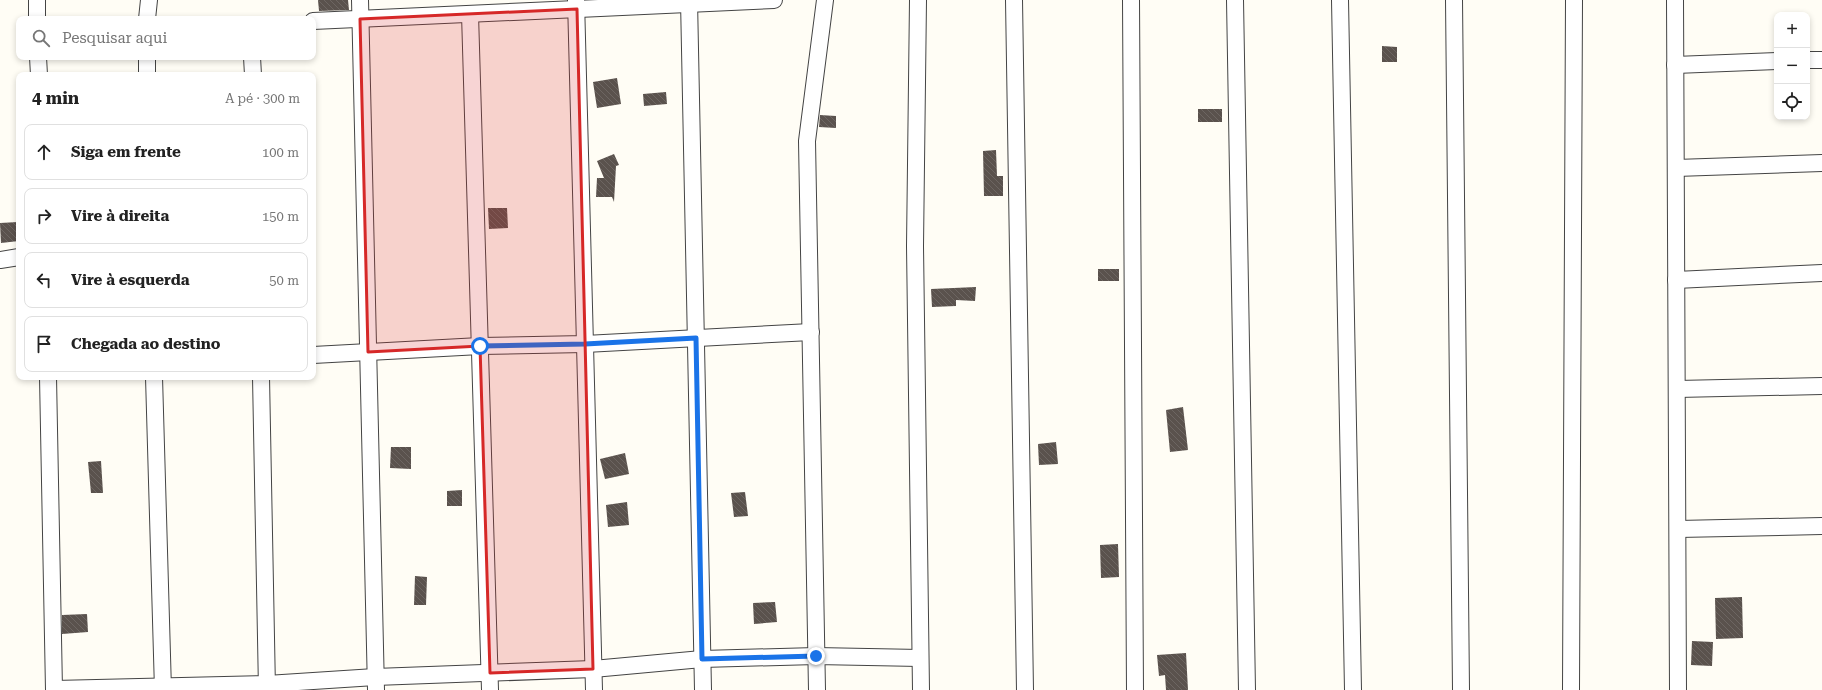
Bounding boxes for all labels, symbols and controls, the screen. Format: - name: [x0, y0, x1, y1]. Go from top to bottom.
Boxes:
- map controls: [1774, 12, 1810, 120]
- button: +: [1774, 12, 1810, 48]
- search box: [16, 16, 316, 60]
- icon: search: [30, 27, 52, 49]
- text: Pesquisar aqui: [62, 29, 167, 47]
- button: −: [1774, 48, 1810, 84]
- button: locate: [1774, 84, 1810, 120]
- text: 4 min: [32, 88, 79, 108]
- text: A pé · 300 m: [225, 91, 300, 106]
- icon: ahead: [33, 141, 55, 163]
- text: Siga em frente: [71, 143, 181, 161]
- text: 100 m: [262, 145, 299, 160]
- icon: right: [33, 205, 55, 227]
- text: Vire à direita: [71, 207, 169, 225]
- text: 150 m: [262, 209, 299, 224]
- icon: left: [33, 269, 55, 291]
- text: Vire à esquerda: [71, 271, 190, 289]
- text: 50 m: [269, 273, 299, 288]
- icon: arrive: [33, 333, 55, 355]
- text: Chegada ao destino: [71, 335, 220, 353]
- route start: [471, 337, 489, 355]
- route end: [807, 647, 825, 665]

